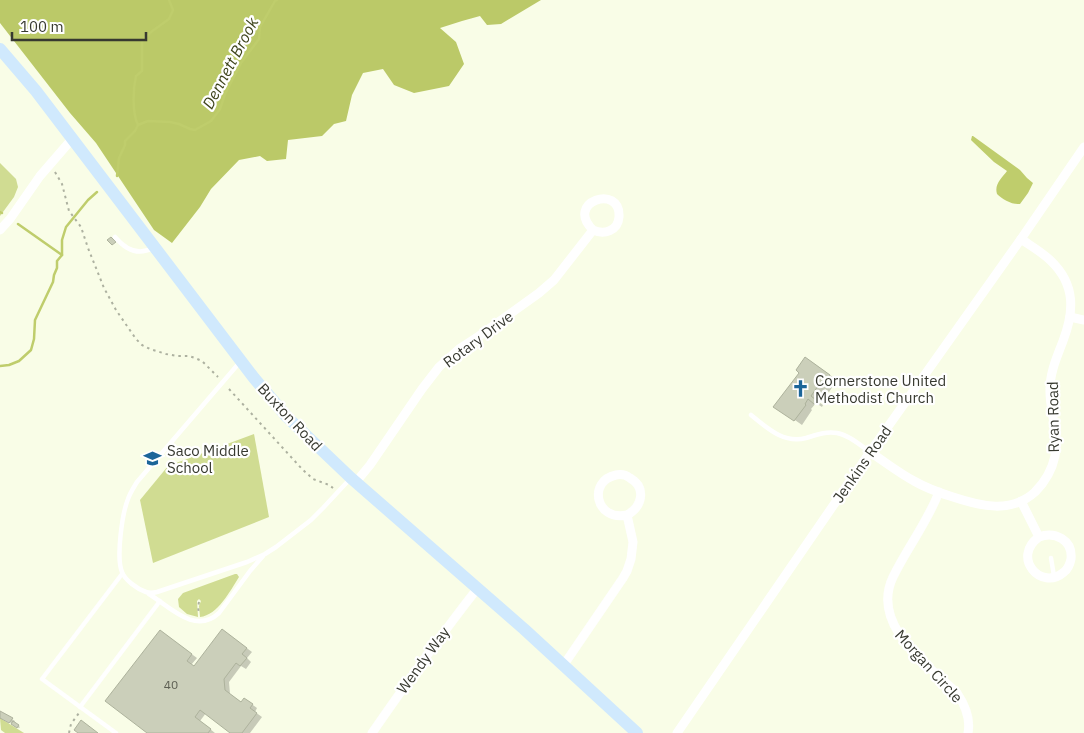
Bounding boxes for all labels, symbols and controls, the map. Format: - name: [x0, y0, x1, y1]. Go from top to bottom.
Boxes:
- scale bar: [12, 10, 146, 42]
- water label: Dennett Brook: [198, 13, 263, 112]
- text: 100 m: [20, 17, 64, 36]
- street label: Rotary Drive: [439, 307, 517, 371]
- place label: Cornerstone United Methodist Church: [815, 371, 946, 407]
- street label: Buxton Road: [254, 379, 326, 455]
- church icon: Cornerstone United Methodist Church: [791, 379, 811, 399]
- street label: Ryan Road: [1043, 381, 1063, 453]
- street label: Jenkins Road: [828, 422, 896, 506]
- place label: Saco Middle School: [167, 441, 249, 477]
- school or university icon: Saco Middle School: [143, 449, 163, 469]
- street label: Wendy Way: [392, 622, 454, 697]
- street label: Morgan Circle: [891, 625, 967, 707]
- house number: 40: [164, 677, 178, 692]

